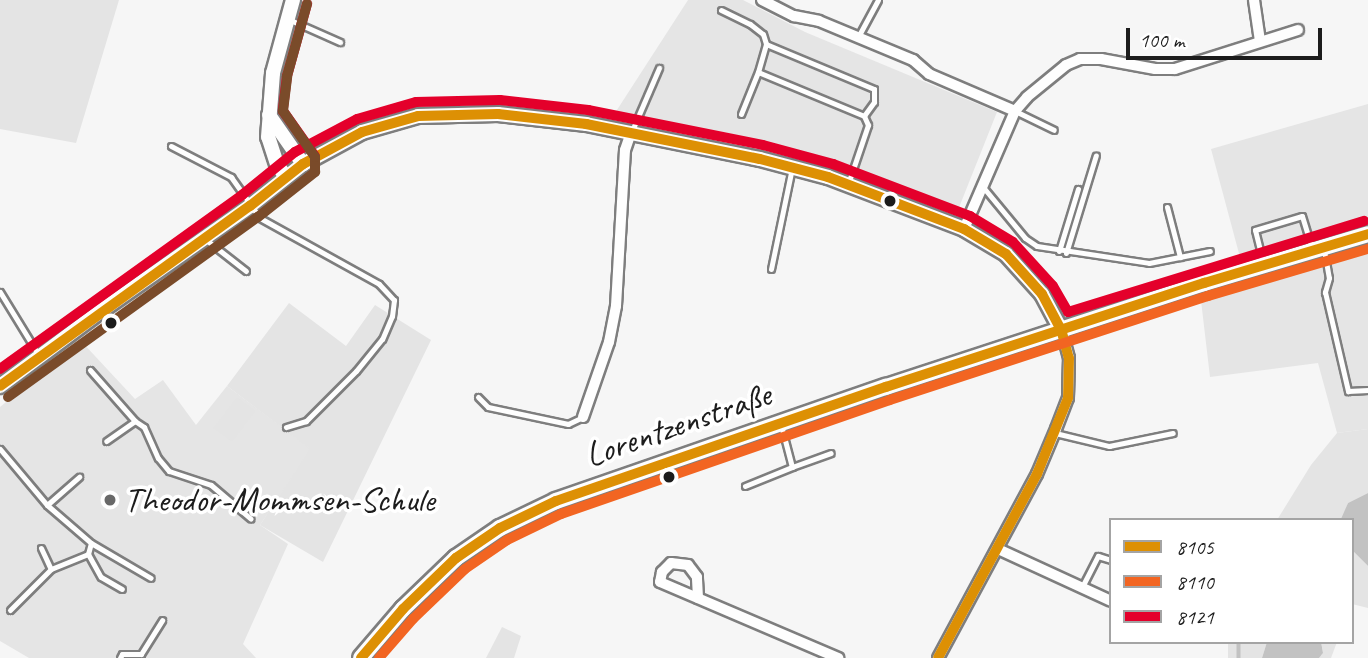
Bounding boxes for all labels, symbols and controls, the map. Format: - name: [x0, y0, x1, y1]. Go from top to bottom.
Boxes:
- scale bar: [1130, 14, 1326, 58]
- text: 100 m: [1139, 27, 1184, 53]
- unlabelled marker: [883, 194, 897, 208]
- unlabelled marker: [104, 316, 118, 330]
- street label: Lorentzenstraße: [580, 374, 776, 476]
- unlabelled marker: [662, 470, 676, 484]
- place label: Theodor-Mommsen-Schule: [124, 479, 435, 521]
- marker: Theodor-Mommsen-Schule: [102, 492, 118, 508]
- legend: [1109, 518, 1354, 644]
- text: 8105: [1176, 534, 1214, 560]
- text: 8110: [1176, 569, 1214, 595]
- text: 8121: [1176, 604, 1214, 630]

